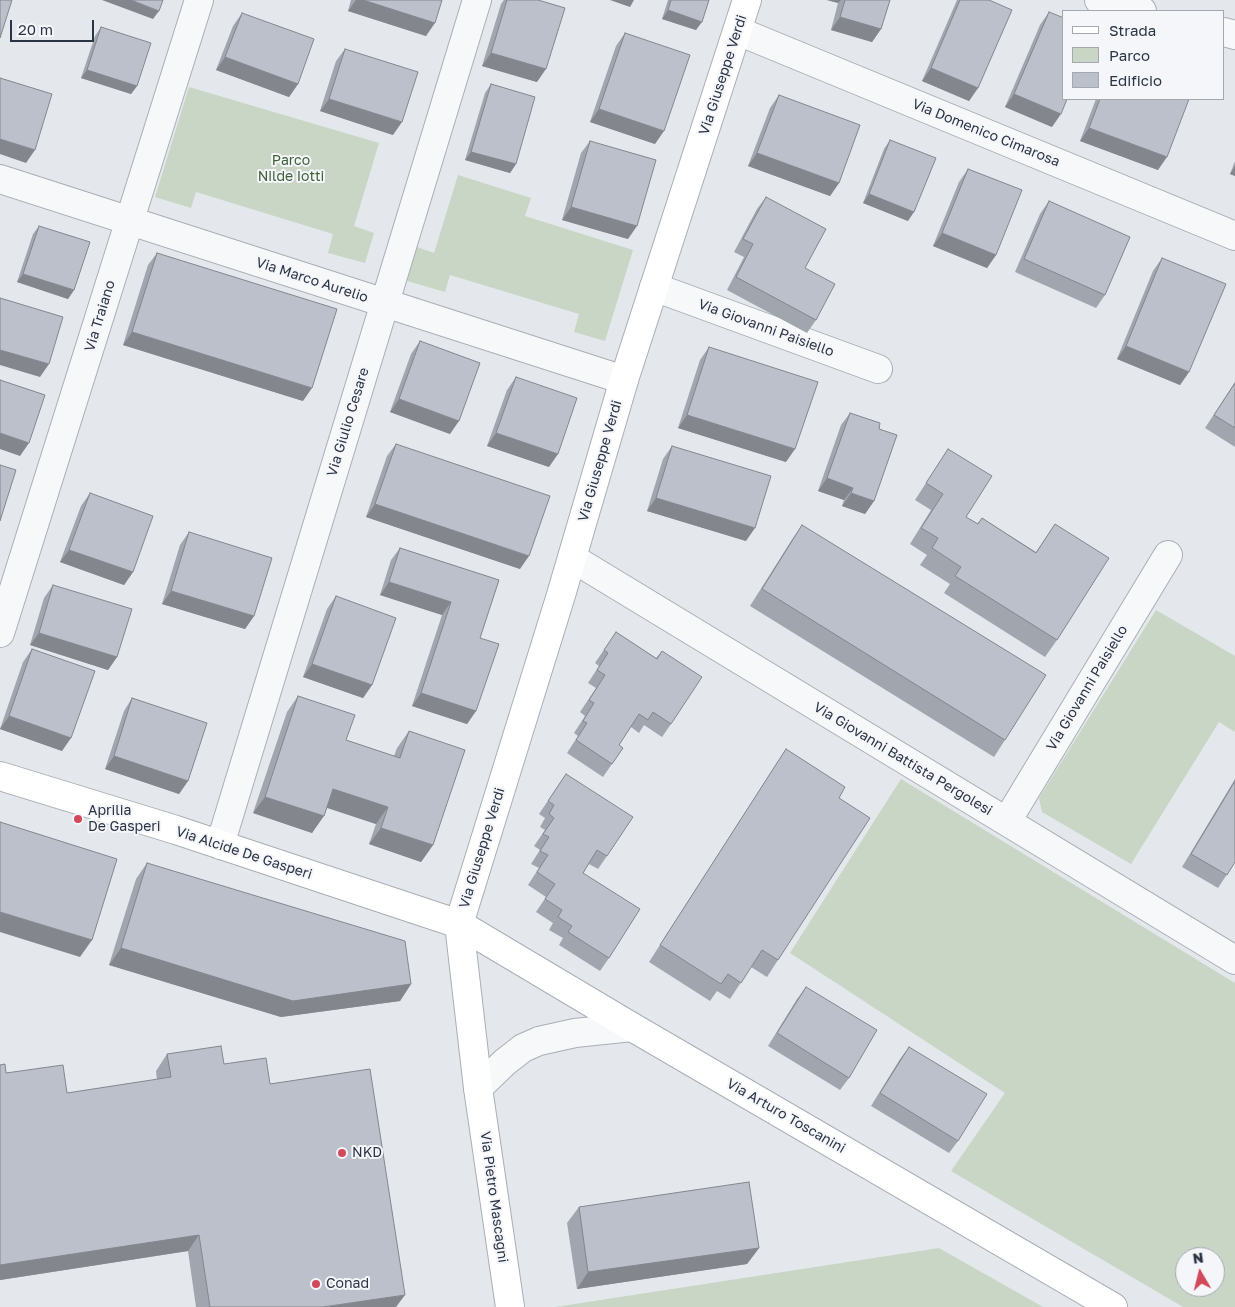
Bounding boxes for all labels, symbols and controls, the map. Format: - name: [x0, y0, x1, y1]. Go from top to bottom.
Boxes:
- scale bar: [12, 10, 96, 42]
- legend: [1062, 10, 1225, 100]
- street label: Via Giuseppe Verdi: [696, 13, 750, 137]
- text: 20 m: [18, 20, 53, 38]
- text: Strada: [1109, 21, 1156, 39]
- text: Parco: [1109, 46, 1150, 64]
- text: Edificio: [1109, 71, 1162, 89]
- street label: Via Domenico Cimarosa: [910, 96, 1062, 170]
- park label: Parco Nilde Iotti: [258, 153, 324, 186]
- street label: Via Marco Aurelio: [254, 254, 370, 306]
- street label: Via Traiano: [81, 278, 119, 354]
- street label: Via Giovanni Paisiello: [696, 296, 836, 360]
- street label: Via Giulio Cesare: [323, 365, 373, 479]
- street label: Via Giuseppe Verdi: [575, 398, 625, 524]
- street label: Via Giovanni Paisiello: [1043, 622, 1131, 754]
- street label: Via Giovanni Battista Pergolesi: [811, 699, 995, 819]
- street label: Via Giuseppe Verdi: [456, 786, 508, 910]
- place label: Aprilia De Gasperi: [88, 803, 161, 836]
- marker: Aprilia De Gasperi: [72, 813, 84, 825]
- street label: Via Alcide De Gasperi: [174, 823, 314, 883]
- street label: Via Arturo Toscanini: [724, 1075, 848, 1157]
- street label: Via Pietro Mascagni: [476, 1130, 512, 1264]
- place label: NKD: [352, 1145, 382, 1161]
- marker: NKD: [336, 1147, 348, 1159]
- north arrow: [1175, 1247, 1225, 1297]
- text: N: [1192, 1248, 1204, 1267]
- place label: Conad: [326, 1276, 369, 1292]
- marker: Conad: [310, 1278, 322, 1290]

